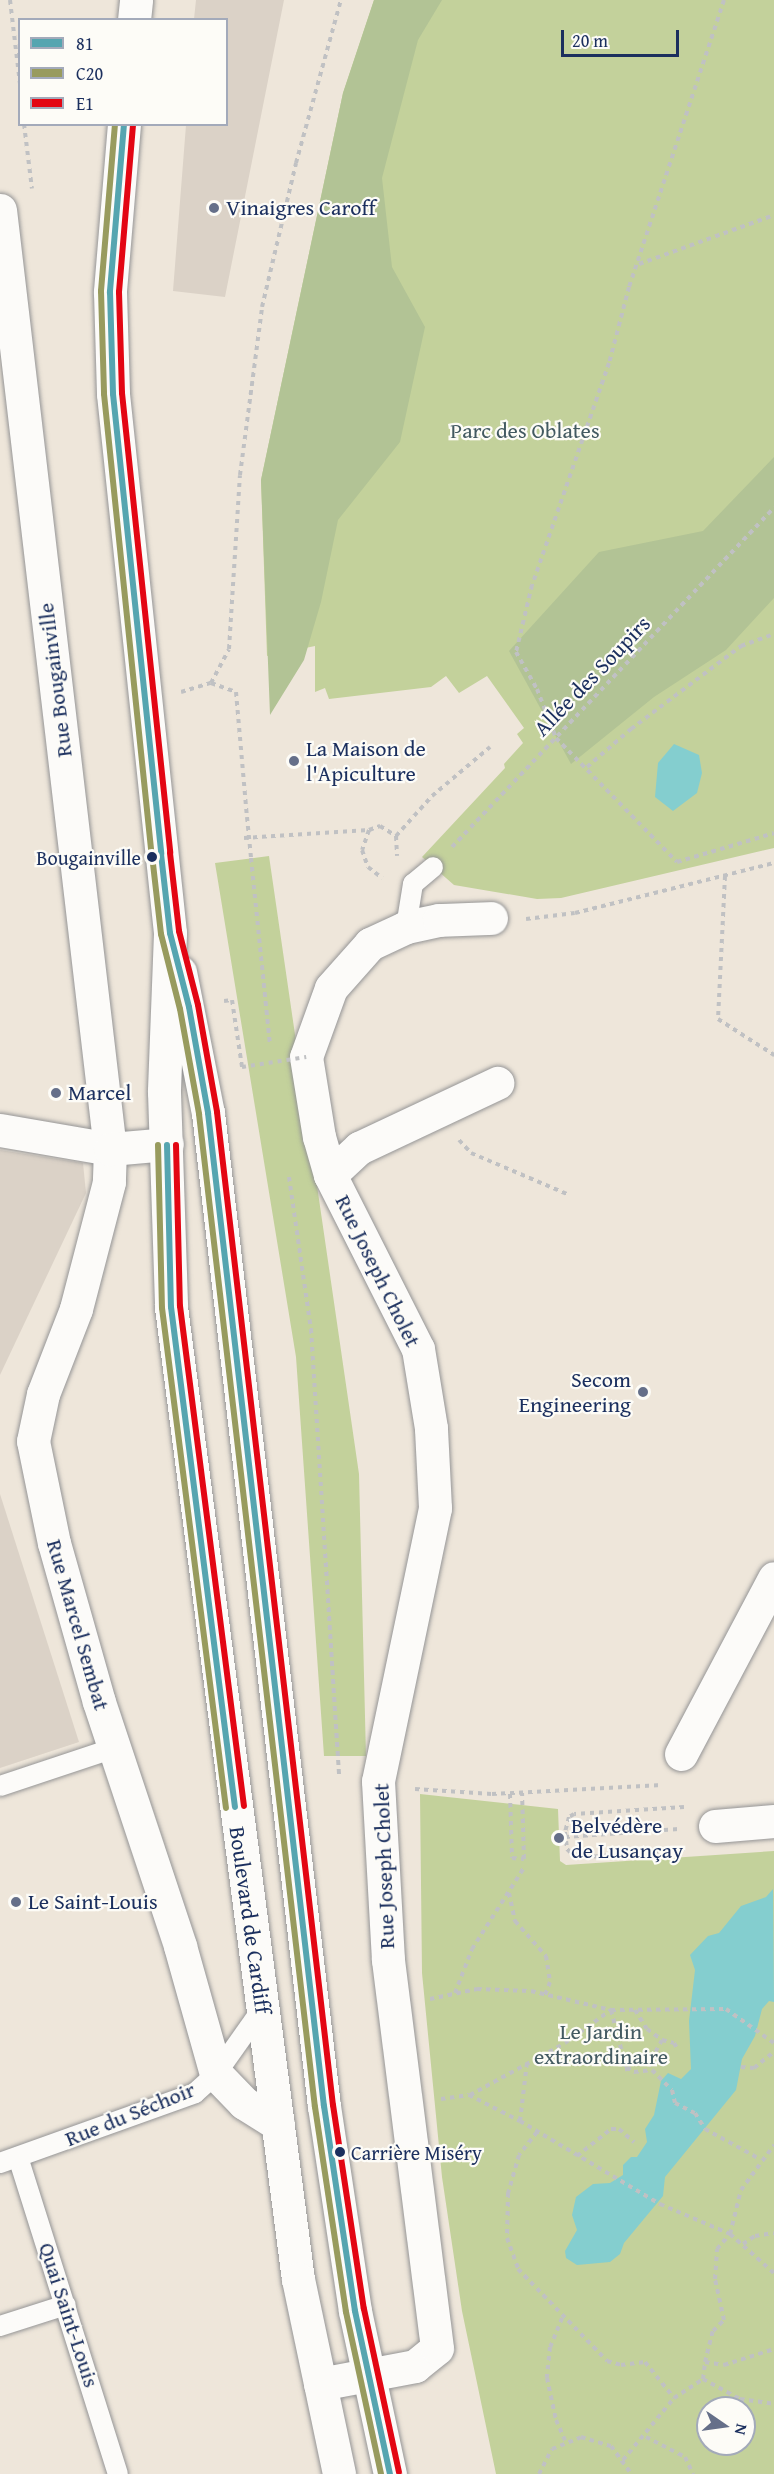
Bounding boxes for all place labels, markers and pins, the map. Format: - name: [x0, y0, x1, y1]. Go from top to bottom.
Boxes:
- place label: Vinaigres Caroff: [226, 195, 376, 221]
- marker: Vinaigres Caroff: [207, 201, 221, 215]
- place label: La Maison de l'Apiculture: [306, 735, 426, 786]
- marker: La Maison de l'Apiculture: [287, 754, 301, 768]
- place label: Bougainville: [36, 845, 141, 869]
- marker: Bougainville: [146, 851, 158, 863]
- place label: Marcel: [68, 1080, 131, 1106]
- marker: Marcel: [49, 1086, 63, 1100]
- place label: Secom Engineering: [519, 1366, 631, 1418]
- marker: Secom Engineering: [636, 1385, 650, 1399]
- place label: Belvédère de Lusançay: [571, 1812, 683, 1864]
- marker: Belvédère de Lusançay: [552, 1831, 566, 1845]
- place label: Le Saint-Louis: [28, 1889, 158, 1915]
- marker: Le Saint-Louis: [9, 1895, 23, 1909]
- place label: Carrière Miséry: [351, 2140, 482, 2164]
- marker: Carrière Miséry: [334, 2146, 346, 2158]

